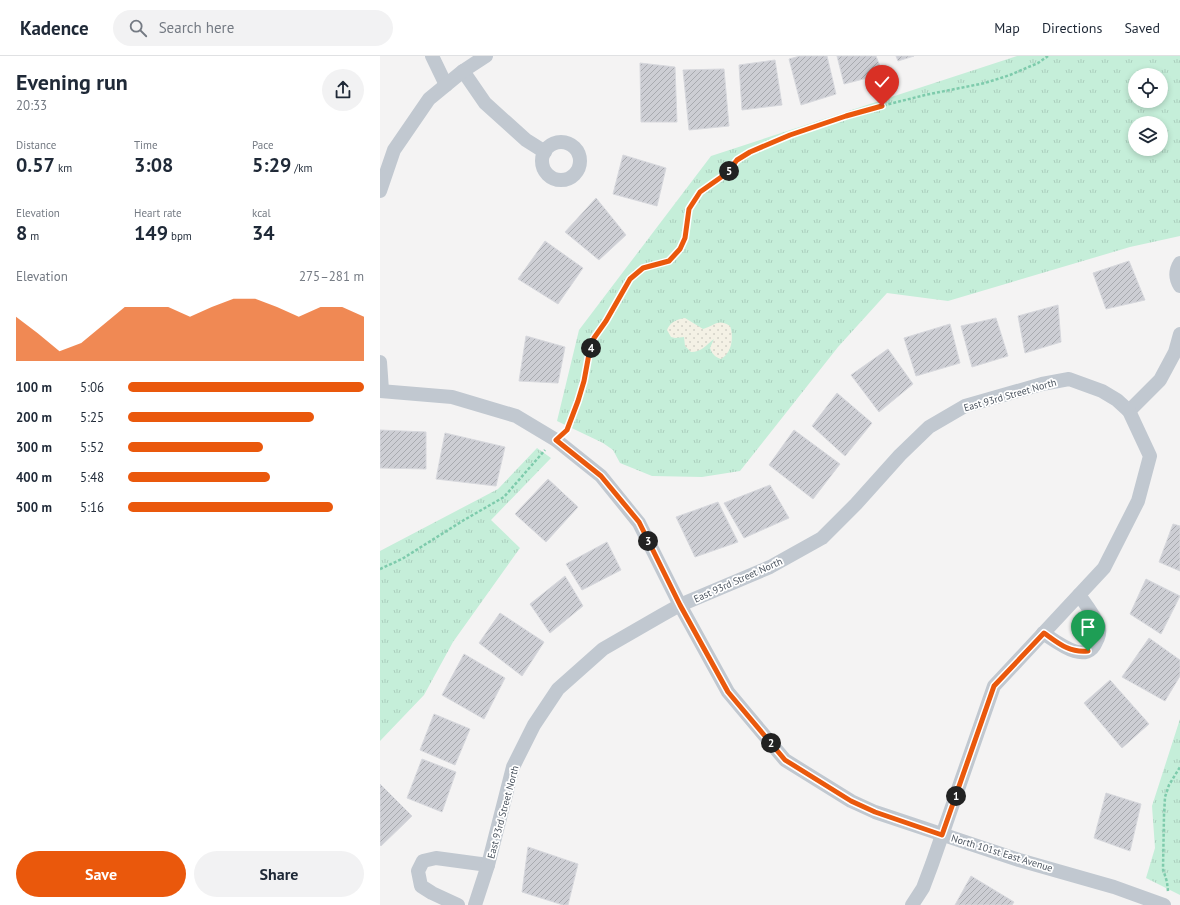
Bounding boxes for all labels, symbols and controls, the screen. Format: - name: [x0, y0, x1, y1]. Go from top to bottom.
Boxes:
- search box: [113, 10, 393, 46]
- text: Kadence: [20, 16, 89, 40]
- icon: search: [127, 17, 149, 39]
- text: Search here: [159, 18, 234, 37]
- text: Map: [994, 19, 1020, 37]
- text: Directions: [1042, 19, 1102, 37]
- text: Saved: [1124, 19, 1160, 37]
- pin: [865, 65, 899, 106]
- text: Evening run: [16, 68, 128, 96]
- map controls: [1128, 68, 1168, 156]
- button: locate: [1128, 68, 1168, 108]
- button: share: [322, 69, 364, 111]
- icon: check: [871, 71, 893, 93]
- text: 20:33: [16, 97, 47, 114]
- button: layers: [1128, 116, 1168, 156]
- text: Distance: [16, 138, 56, 152]
- text: Time: [134, 138, 158, 152]
- text: Pace: [252, 138, 274, 152]
- text: 0.57: [16, 152, 55, 178]
- text: 3:08: [134, 152, 173, 178]
- text: 5:29: [252, 152, 291, 178]
- text: km: [55, 161, 72, 175]
- text: /km: [291, 161, 312, 175]
- pin: 5: [719, 161, 739, 181]
- text: 5: [726, 164, 732, 178]
- text: Elevation: [16, 206, 60, 220]
- text: Heart rate: [134, 206, 182, 220]
- text: kcal: [252, 206, 271, 220]
- text: 8: [16, 220, 27, 246]
- text: 149: [134, 220, 168, 246]
- text: 34: [252, 220, 275, 246]
- text: m: [27, 229, 39, 243]
- text: bpm: [168, 229, 192, 243]
- text: Elevation: [16, 268, 68, 285]
- text: 275–281 m: [299, 268, 364, 285]
- pin: 4: [581, 338, 601, 358]
- text: 4: [588, 341, 594, 355]
- street label: East 93rd Street North: [962, 376, 1058, 414]
- text: 100 m: [16, 379, 52, 396]
- text: 5:06: [80, 379, 104, 396]
- text: 200 m: [16, 409, 52, 426]
- text: 5:25: [80, 409, 104, 426]
- text: 300 m: [16, 439, 52, 456]
- text: 5:52: [80, 439, 104, 456]
- text: 400 m: [16, 469, 52, 486]
- text: 5:48: [80, 469, 104, 486]
- text: 500 m: [16, 499, 52, 516]
- text: 5:16: [80, 499, 104, 516]
- pin: 3: [638, 531, 658, 551]
- text: 3: [645, 534, 651, 548]
- street label: East 93rd Street North: [692, 555, 784, 605]
- pin: [1071, 610, 1105, 651]
- icon: arrive: [1077, 616, 1099, 638]
- pin: 2: [761, 733, 781, 753]
- text: 2: [768, 736, 774, 750]
- street label: East 93rd Street North: [484, 764, 522, 860]
- pin: 1: [946, 786, 966, 806]
- text: 1: [953, 789, 959, 803]
- street label: North 101st East Avenue: [950, 831, 1054, 875]
- button: Save: [16, 851, 186, 897]
- button: Share: [194, 851, 364, 897]

